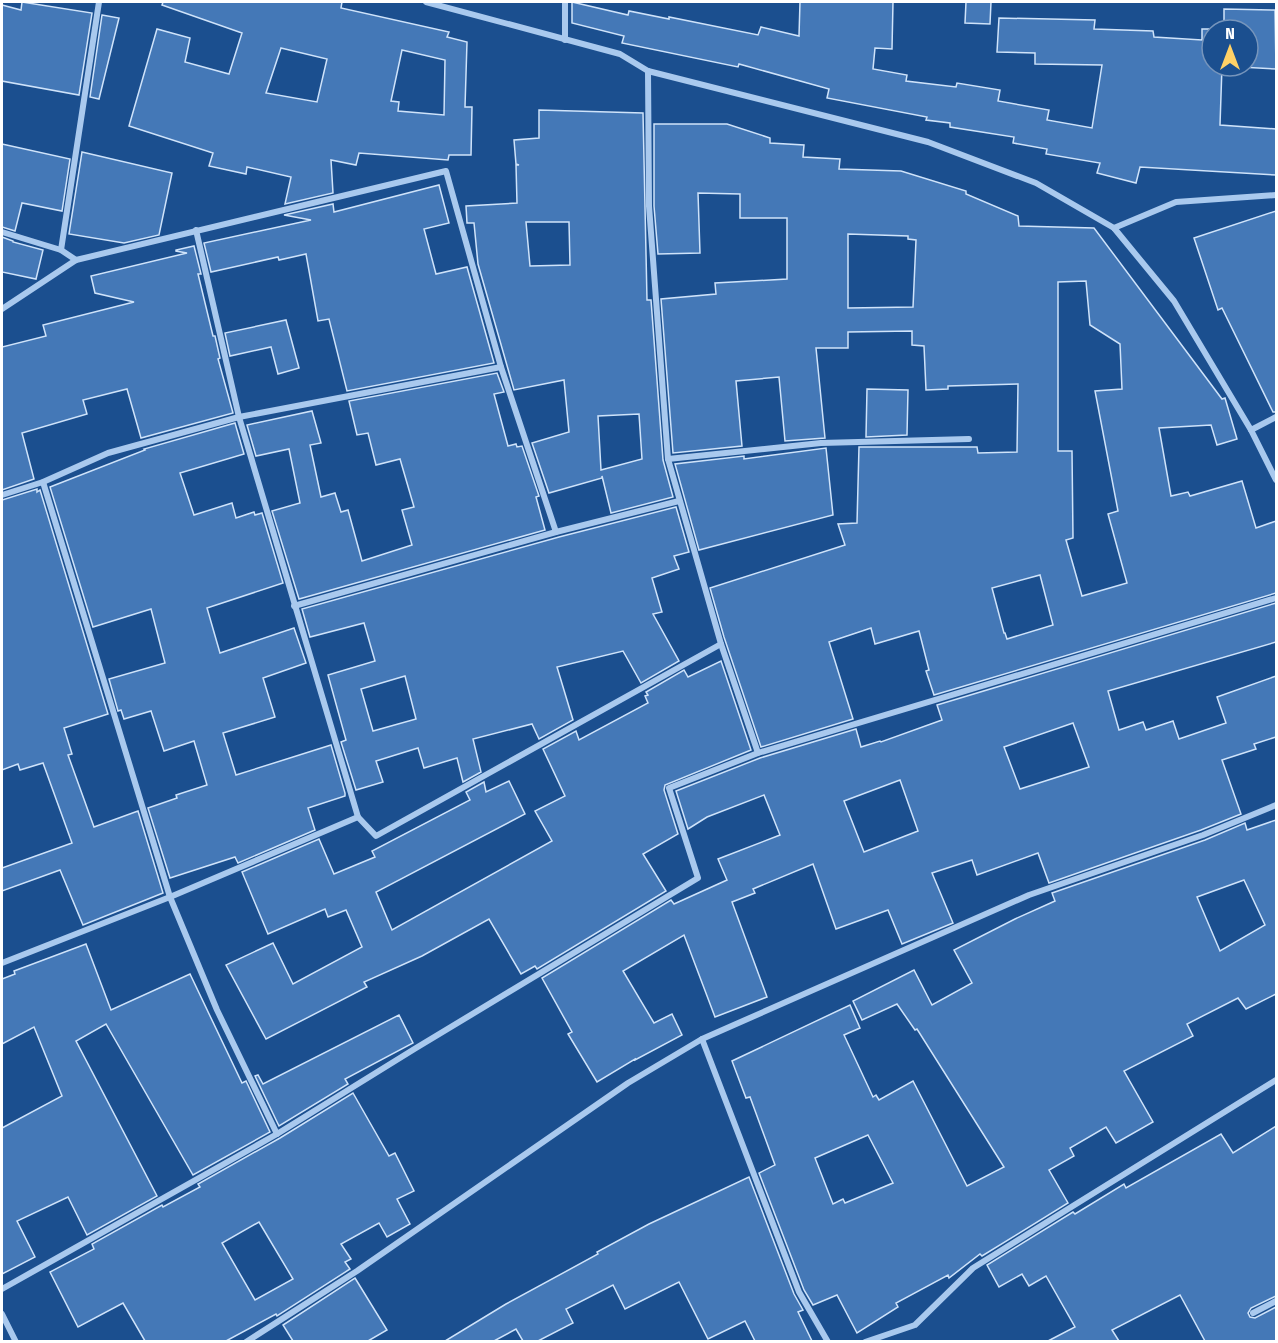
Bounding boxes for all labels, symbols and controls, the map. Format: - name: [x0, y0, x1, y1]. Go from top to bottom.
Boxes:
- north arrow: [1200, 18, 1260, 78]
- text: N: [1225, 24, 1235, 43]

